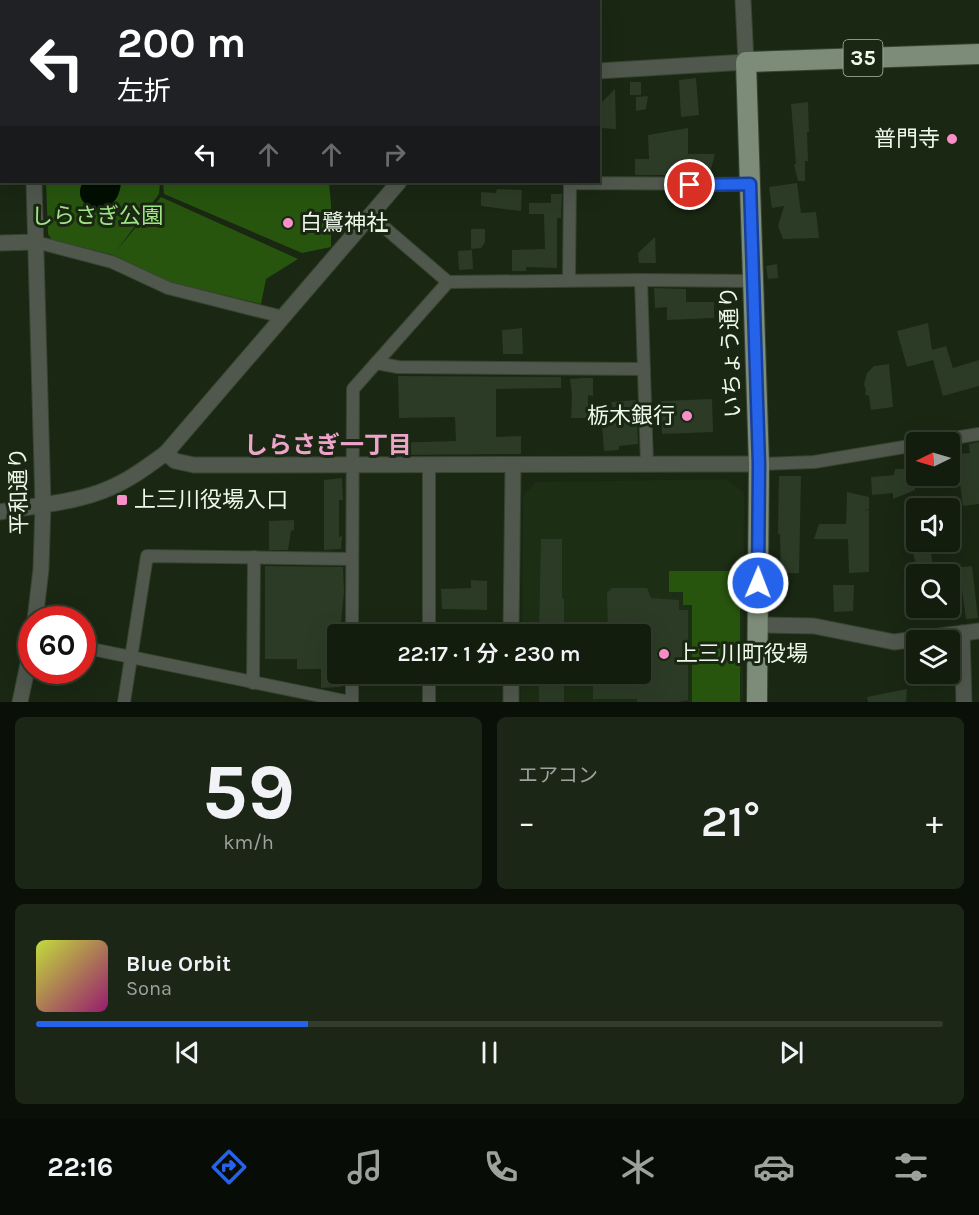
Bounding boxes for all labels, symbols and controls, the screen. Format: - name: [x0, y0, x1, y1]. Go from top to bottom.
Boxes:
- text: 200 m: [117, 18, 246, 68]
- icon: left: [18, 24, 96, 102]
- road number: 35: [844, 40, 882, 76]
- text: 左折: [117, 75, 171, 107]
- place label: 普門寺: [874, 126, 940, 152]
- marker: 普門寺: [945, 132, 959, 146]
- icon: left: [189, 138, 222, 171]
- icon: ahead: [252, 138, 285, 171]
- icon: ahead: [315, 138, 348, 171]
- icon: right: [378, 138, 411, 171]
- pin: [664, 159, 715, 210]
- icon: arrive: [673, 168, 706, 201]
- park label: しらさぎ公園: [31, 203, 163, 229]
- place label: 白鷺神社: [300, 210, 388, 236]
- marker: 白鷺神社: [281, 216, 295, 230]
- street label: いちょう通り: [716, 286, 746, 418]
- place label: 栃木銀行: [587, 403, 675, 429]
- marker: 栃木銀行: [680, 409, 694, 423]
- district label: しらさぎ一丁目: [244, 431, 412, 459]
- north arrow: [906, 432, 960, 486]
- map controls: [906, 432, 960, 684]
- street label: 平和通り: [5, 447, 33, 535]
- place label: 上三川役場入口: [134, 487, 288, 513]
- marker: 上三川役場入口: [115, 493, 129, 507]
- button: sound: [906, 498, 960, 552]
- position arrow: [726, 551, 790, 615]
- button: search: [906, 564, 960, 618]
- speed limit sign: 60: [18, 606, 96, 684]
- button: layers: [906, 630, 960, 684]
- text: 22:17 · 1 分 · 230 m: [397, 641, 581, 667]
- place label: 上三川町役場: [676, 641, 808, 667]
- marker: 上三川町役場: [657, 647, 671, 661]
- text: 59: [202, 746, 295, 838]
- text: エアコン: [518, 764, 598, 787]
- text: 21°: [701, 795, 760, 847]
- text: −: [518, 803, 535, 841]
- text: +: [926, 803, 943, 841]
- text: km/h: [223, 831, 274, 854]
- text: Blue Orbit: [126, 951, 231, 977]
- text: Sona: [126, 977, 172, 1000]
- icon: previous: [171, 1036, 204, 1069]
- icon: pause: [473, 1036, 506, 1069]
- icon: next: [775, 1036, 808, 1069]
- icon: directions: [208, 1146, 250, 1188]
- icon: music: [344, 1146, 386, 1188]
- icon: phone: [480, 1146, 522, 1188]
- icon: climate: [617, 1146, 659, 1188]
- icon: car: [753, 1146, 795, 1188]
- icon: filters: [890, 1146, 932, 1188]
- text: 22:16: [47, 1151, 113, 1183]

